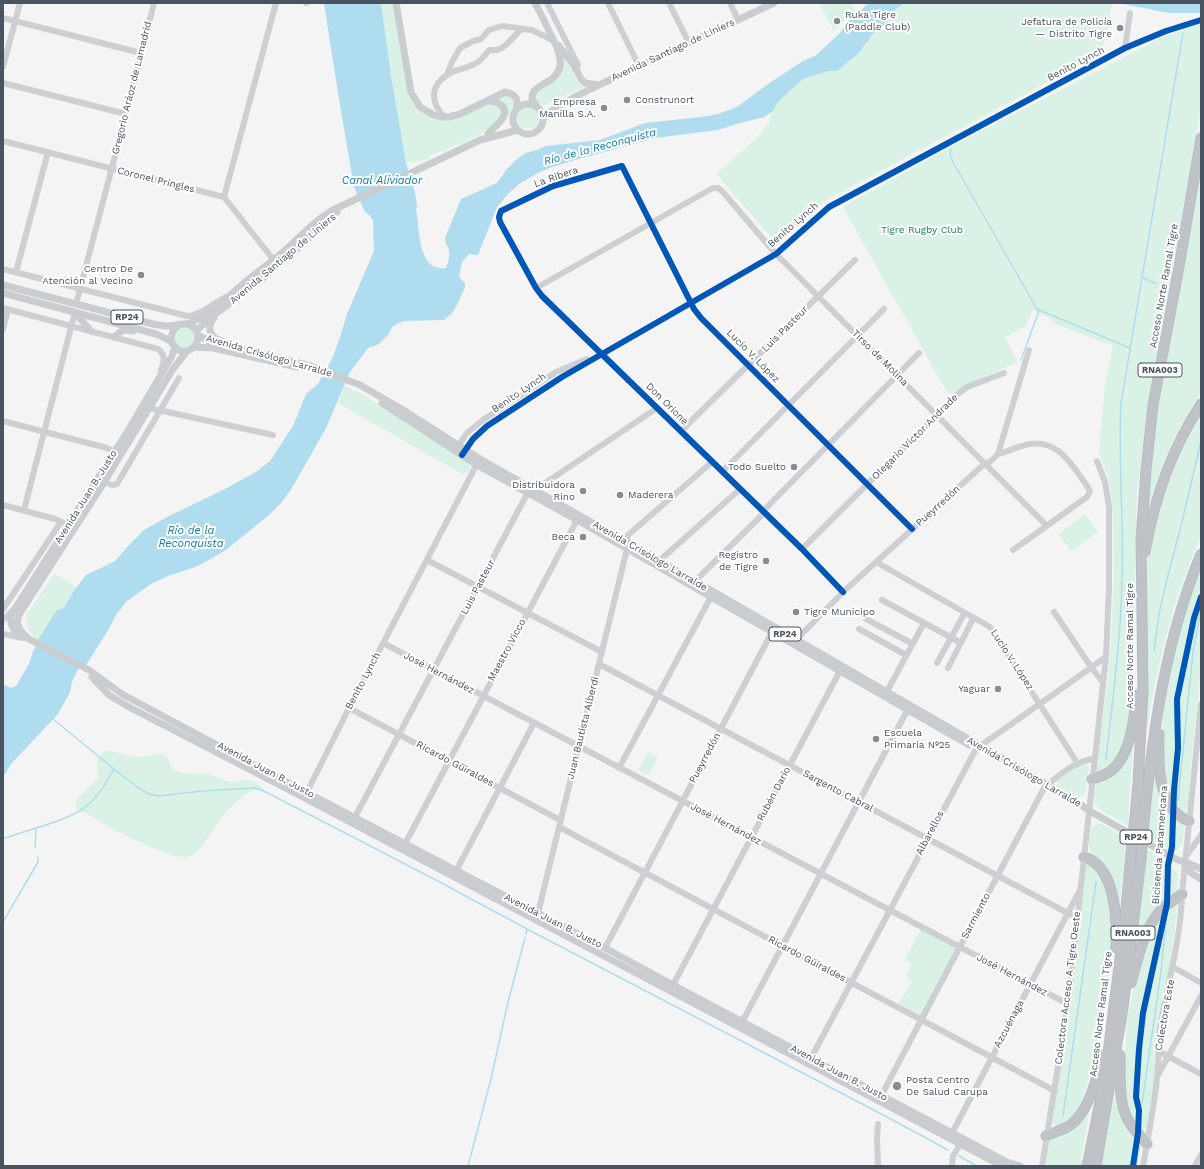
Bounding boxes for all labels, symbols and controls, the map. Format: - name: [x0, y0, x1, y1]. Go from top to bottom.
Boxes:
- place label: Ruka Tigre (Paddle Club): [845, 9, 910, 32]
- street label: Avenida Santiago de Liniers: [609, 16, 737, 84]
- marker: Ruka Tigre (Paddle Club): [832, 16, 842, 26]
- place label: Jefatura de Policía — Distrito Tigre: [1021, 16, 1112, 40]
- street label: Gregorio Aráoz de Lamadrid: [110, 20, 154, 156]
- marker: Jefatura de Policía — Distrito Tigre: [1115, 23, 1125, 33]
- street label: Benito Lynch: [1045, 44, 1107, 84]
- place label: Construnort: [635, 94, 694, 106]
- marker: Construnort: [622, 95, 632, 105]
- place label: Empresa Manilla S.A.: [539, 96, 596, 120]
- marker: Empresa Manilla S.A.: [599, 103, 609, 113]
- water label: Río de la Reconquista: [543, 126, 657, 168]
- street label: La Ribera: [532, 164, 580, 190]
- street label: Coronel Pringles: [116, 165, 196, 195]
- water label: Canal Aliviador: [342, 174, 422, 188]
- street label: Benito Lynch: [765, 200, 821, 250]
- street label: Avenida Santiago de Liniers: [228, 211, 338, 307]
- street label: Acceso Norte Ramal Tigre: [1147, 223, 1181, 349]
- park label: Tigre Rugby Club: [881, 224, 963, 236]
- place label: Centro De Atención al Vecino: [42, 263, 133, 286]
- marker: Centro De Atención al Vecino: [136, 270, 146, 280]
- street label: Luis Pasteur: [759, 303, 811, 355]
- road number: RP24: [111, 310, 143, 324]
- street label: Lucio V. López: [724, 327, 782, 385]
- street label: Tirso de Molina: [849, 327, 911, 389]
- street label: Avenida Crisólogo Larralde: [205, 332, 333, 380]
- road number: RNA003: [1138, 363, 1182, 377]
- street label: Benito Lynch: [490, 370, 548, 416]
- street label: Don Orione: [643, 380, 691, 428]
- street label: Olegario Víctor Andrade: [870, 392, 960, 482]
- street label: Avenida Juan B. Justo: [52, 448, 120, 546]
- place label: Todo Suelto: [728, 461, 786, 473]
- marker: Todo Suelto: [789, 462, 799, 472]
- place label: Distribuidora Rino: [512, 479, 575, 502]
- street label: Pueyrredón: [913, 483, 963, 529]
- marker: Distribuidora Rino: [578, 486, 588, 496]
- place label: Maderera: [628, 489, 673, 501]
- marker: Maderera: [615, 490, 625, 500]
- street label: Avenida Crisólogo Larralde: [590, 518, 710, 594]
- water label: Río de la Reconquista: [159, 524, 223, 550]
- place label: Beca: [551, 531, 575, 543]
- marker: Beca: [578, 532, 588, 542]
- place label: Registro de Tigre: [718, 549, 758, 572]
- marker: Registro de Tigre: [761, 556, 771, 566]
- street label: Luis Pasteur: [458, 557, 498, 617]
- street label: Acceso Norte Ramal Tigre: [1124, 583, 1136, 709]
- place label: Tigre Municipo: [804, 606, 875, 618]
- marker: Tigre Municipo: [791, 607, 801, 617]
- street label: Maestro Vicco: [485, 617, 529, 683]
- road number: RP24: [769, 627, 801, 641]
- street label: Lucio V. López: [988, 627, 1036, 693]
- street label: José Hernández: [402, 649, 476, 697]
- street label: Benito Lynch: [343, 650, 383, 712]
- street label: Juan Bautista Alberdi: [564, 675, 602, 781]
- place label: Yaguar: [958, 683, 990, 695]
- marker: Yaguar: [993, 684, 1003, 694]
- place label: Escuela Primaria Nº25: [884, 727, 950, 750]
- street label: Pueyrredón: [687, 731, 723, 785]
- marker: Escuela Primaria Nº25: [871, 734, 881, 744]
- street label: Avenida Crisólogo Larralde: [964, 734, 1084, 810]
- street label: Ricardo Güiraldes: [414, 738, 496, 790]
- street label: Avenida Juan B. Justo: [215, 739, 317, 801]
- street label: Rubén Darío: [755, 765, 793, 823]
- street label: Sargento Cabral: [801, 767, 875, 815]
- street label: Bicisenda Panamericana: [1150, 785, 1170, 905]
- street label: José Hernández: [689, 800, 763, 848]
- street label: Albarellos: [913, 809, 947, 857]
- road number: RP24: [1120, 830, 1152, 844]
- street label: Avenida Juan B. Justo: [502, 891, 604, 951]
- street label: Sarmiento: [959, 891, 993, 941]
- street label: Colectora Acceso A Tigre Oeste: [1053, 911, 1083, 1065]
- road number: RNA003: [1111, 926, 1155, 940]
- street label: Ricardo Güiraldes: [766, 933, 848, 985]
- street label: José Hernández: [975, 951, 1049, 999]
- street label: Acceso Norte Ramal Tigre: [1087, 951, 1115, 1077]
- street label: Colectora Este: [1153, 978, 1177, 1052]
- street label: Azcuénaga: [991, 998, 1027, 1050]
- street label: Avenida Juan B. Justo: [788, 1042, 890, 1104]
- place label: Posta Centro De Salud Carupa: [906, 1074, 988, 1098]
- marker: Posta Centro De Salud Carupa: [891, 1080, 903, 1092]

